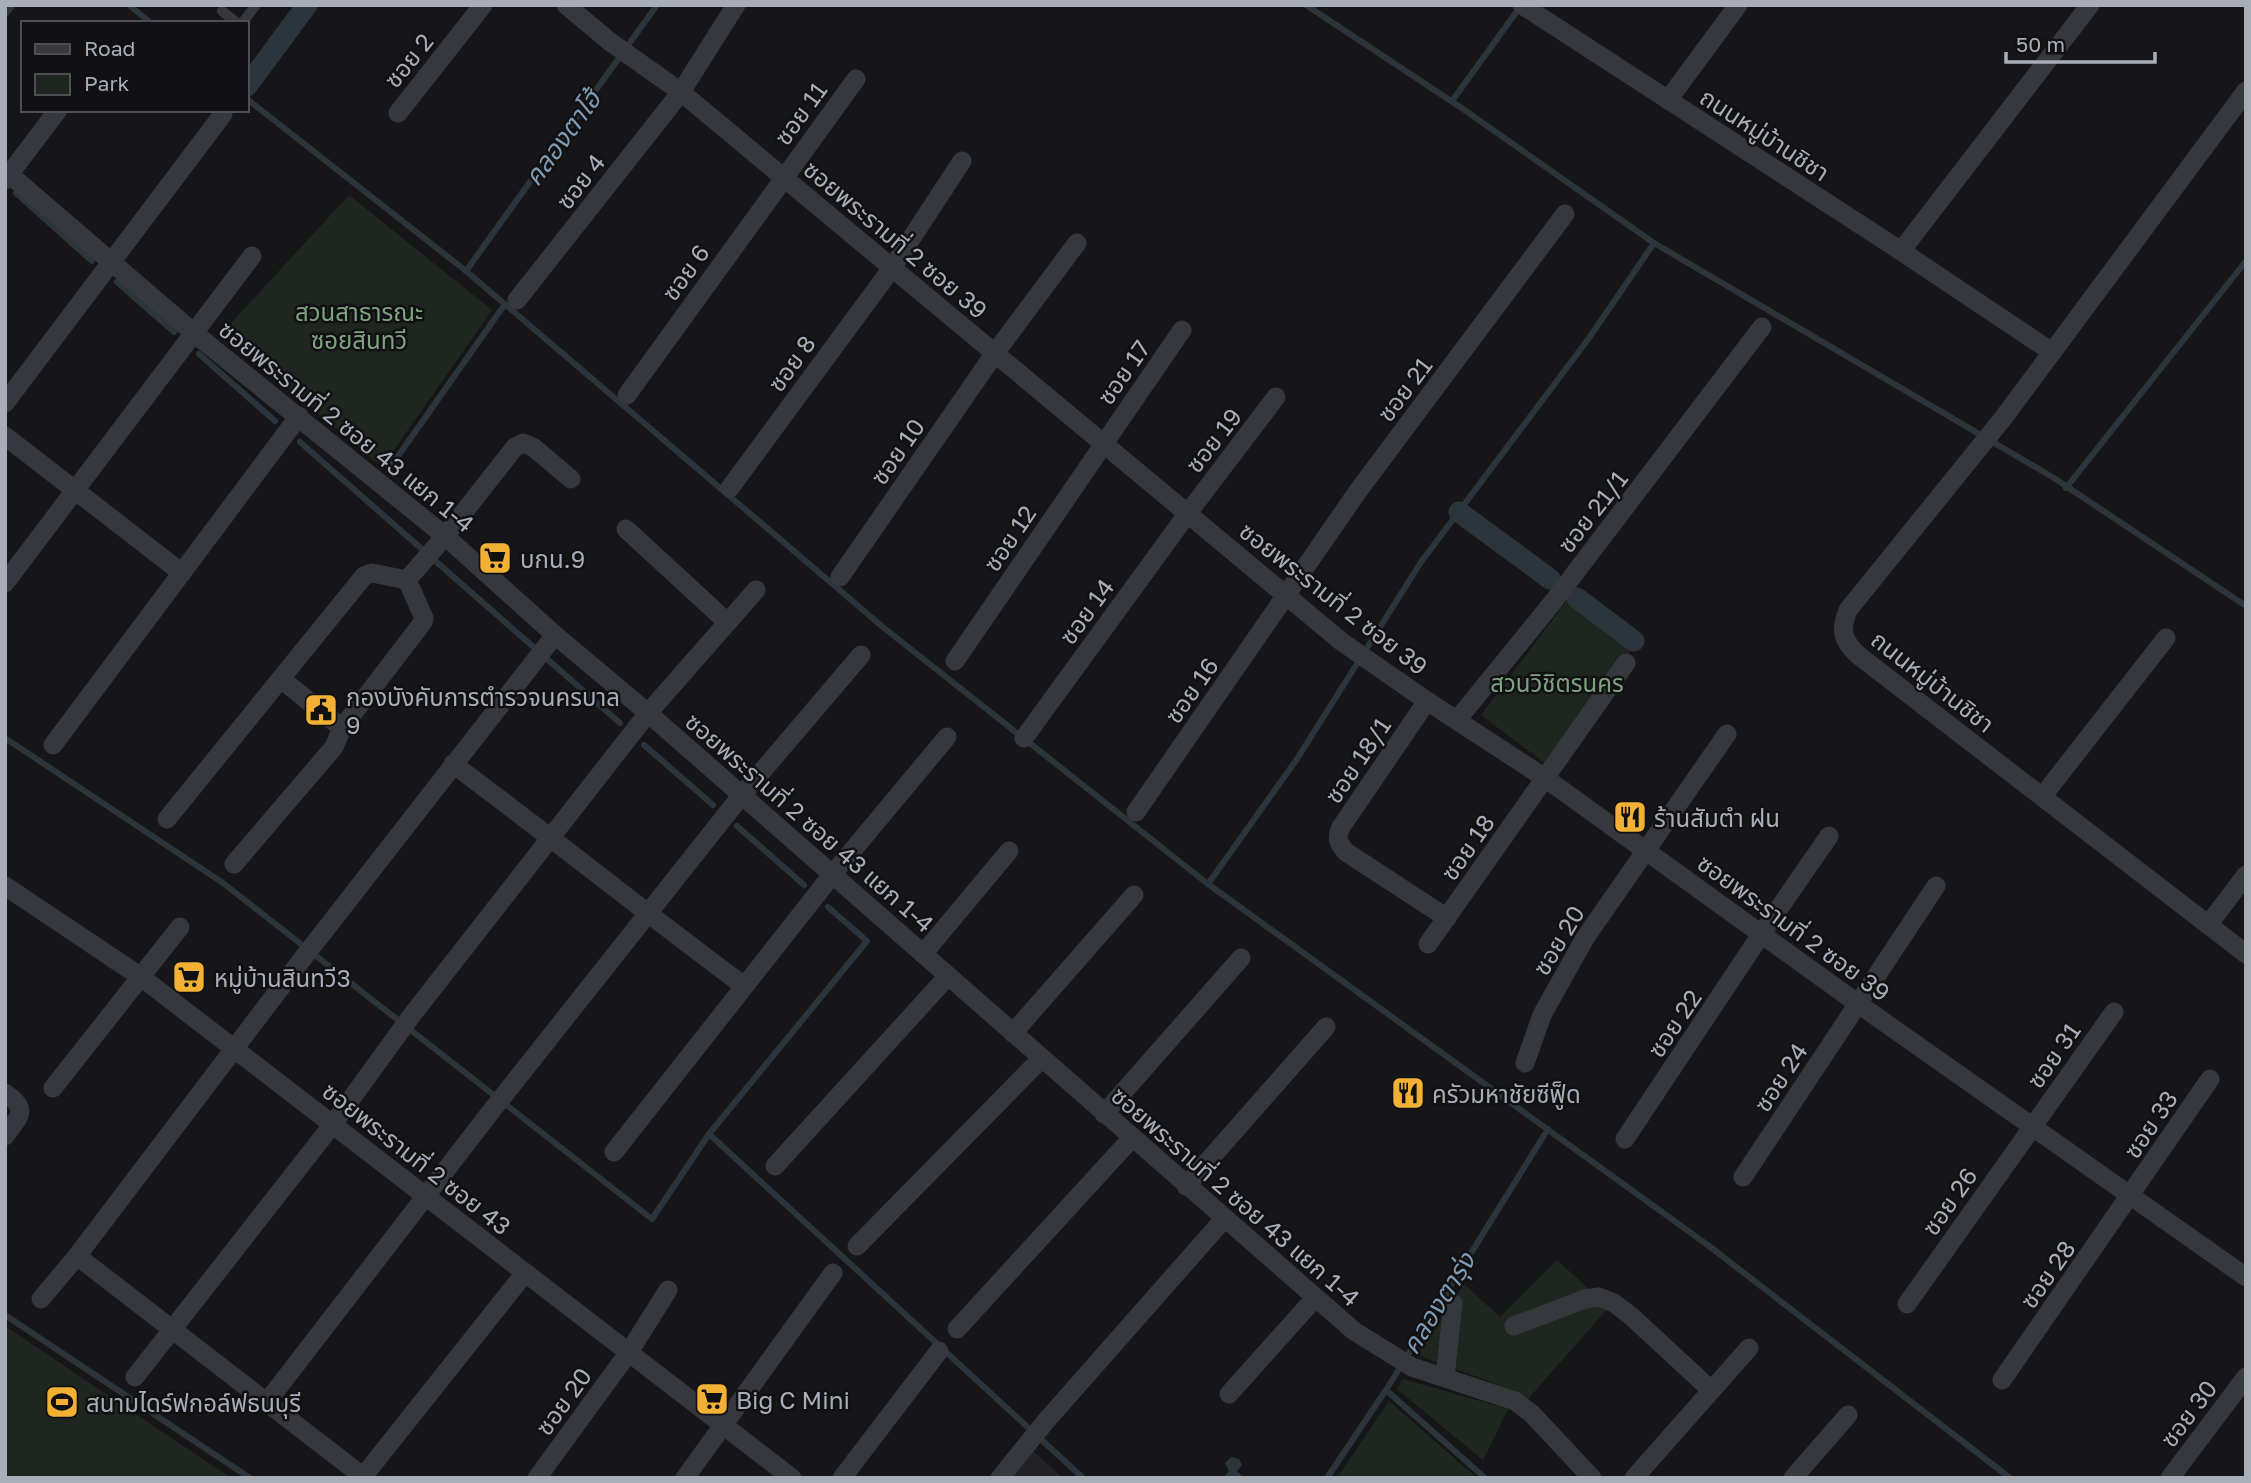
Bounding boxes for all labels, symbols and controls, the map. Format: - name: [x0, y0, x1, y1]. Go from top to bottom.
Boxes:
- legend: [21, 21, 248, 112]
- scale bar: [2006, 21, 2155, 65]
- street label: ซอย 2: [377, 27, 439, 93]
- text: 50 m: [2016, 31, 2065, 57]
- text: Road: [84, 35, 135, 61]
- text: Park: [84, 70, 130, 96]
- street label: ซอย 11: [768, 76, 832, 150]
- water label: คลองตาโฮ้: [517, 82, 609, 191]
- street label: ถนนหมู่บ้านชิชา: [1694, 82, 1835, 188]
- street label: ซอย 4: [549, 148, 611, 214]
- street label: ซอยพระรามที่ 2 ซอย 39: [798, 153, 994, 324]
- street label: ซอย 6: [655, 238, 715, 306]
- park label: สวนสาธารณะ ซอยสินทวี: [295, 297, 423, 354]
- street label: ซอยพระรามที่ 2 ซอย 43 แยก 1-4: [214, 313, 481, 538]
- street label: ซอย 8: [761, 329, 821, 397]
- street label: ซอย 17: [1091, 334, 1155, 410]
- street label: ซอย 21: [1370, 351, 1438, 427]
- street label: ซอย 19: [1179, 402, 1247, 478]
- street label: ซอย 10: [864, 412, 930, 490]
- street label: ซอย 21/1: [1551, 464, 1633, 558]
- street label: ซอย 12: [977, 500, 1041, 576]
- street label: ซอยพระรามที่ 2 ซอย 39: [1234, 515, 1434, 680]
- supermarket icon: บกน.9: [476, 539, 514, 577]
- place label: บกน.9: [520, 544, 585, 573]
- street label: ซอย 14: [1053, 573, 1119, 649]
- street label: ถนนหมู่บ้านชิชา: [1865, 624, 2000, 739]
- street label: ซอย 16: [1158, 652, 1224, 728]
- park label: สวนวิชิตรนคร: [1490, 668, 1624, 697]
- place label: กองบังคับการตำรวจนครบาล 9: [346, 682, 620, 739]
- public building icon: กองบังคับการตำรวจนครบาล 9: [302, 691, 340, 729]
- street label: ซอยพระรามที่ 2 ซอย 43 แยก 1-4: [680, 705, 941, 938]
- street label: ซอย 18/1: [1318, 712, 1396, 808]
- restaurant icon: ร้านสัมตำ ฝน: [1611, 798, 1649, 836]
- place label: ร้านสัมตำ ฝน: [1654, 803, 1780, 832]
- street label: ซอย 18: [1434, 809, 1500, 885]
- street label: ซอยพระรามที่ 2 ซอย 39: [1692, 847, 1896, 1006]
- street label: ซอย 20: [1526, 900, 1590, 980]
- supermarket icon: หมู่บ้านสินทวี3: [170, 958, 208, 996]
- place label: หมู่บ้านสินทวี3: [214, 963, 351, 994]
- street label: ซอย 22: [1641, 984, 1707, 1062]
- street label: ซอย 31: [2020, 1017, 2086, 1093]
- street label: ซอย 24: [1747, 1037, 1813, 1117]
- restaurant icon: ครัวมหาชัยซีฟู็ด: [1389, 1074, 1427, 1112]
- street label: ซอยพระรามที่ 2 ซอย 43: [317, 1075, 517, 1240]
- street label: ซอยพระรามที่ 2 ซอย 43 แยก 1-4: [1106, 1079, 1367, 1312]
- place label: ครัวมหาชัยซีฟู็ด: [1432, 1079, 1581, 1110]
- street label: ซอย 33: [2117, 1085, 2183, 1163]
- street label: ซอย 26: [1915, 1162, 1983, 1240]
- street label: ซอย 28: [2013, 1235, 2081, 1313]
- water label: คลองตารุ่ง: [1395, 1246, 1483, 1360]
- street label: ซอย 20: [529, 1362, 597, 1440]
- street label: ซอย 30: [2153, 1374, 2223, 1452]
- supermarket icon: Big C Mini: [693, 1380, 731, 1418]
- sports icon: สนามไดร์ฟกอล์ฟธนบุรี: [43, 1383, 81, 1421]
- place label: Big C Mini: [736, 1385, 850, 1414]
- place label: สนามไดร์ฟกอล์ฟธนบุรี: [86, 1388, 301, 1419]

